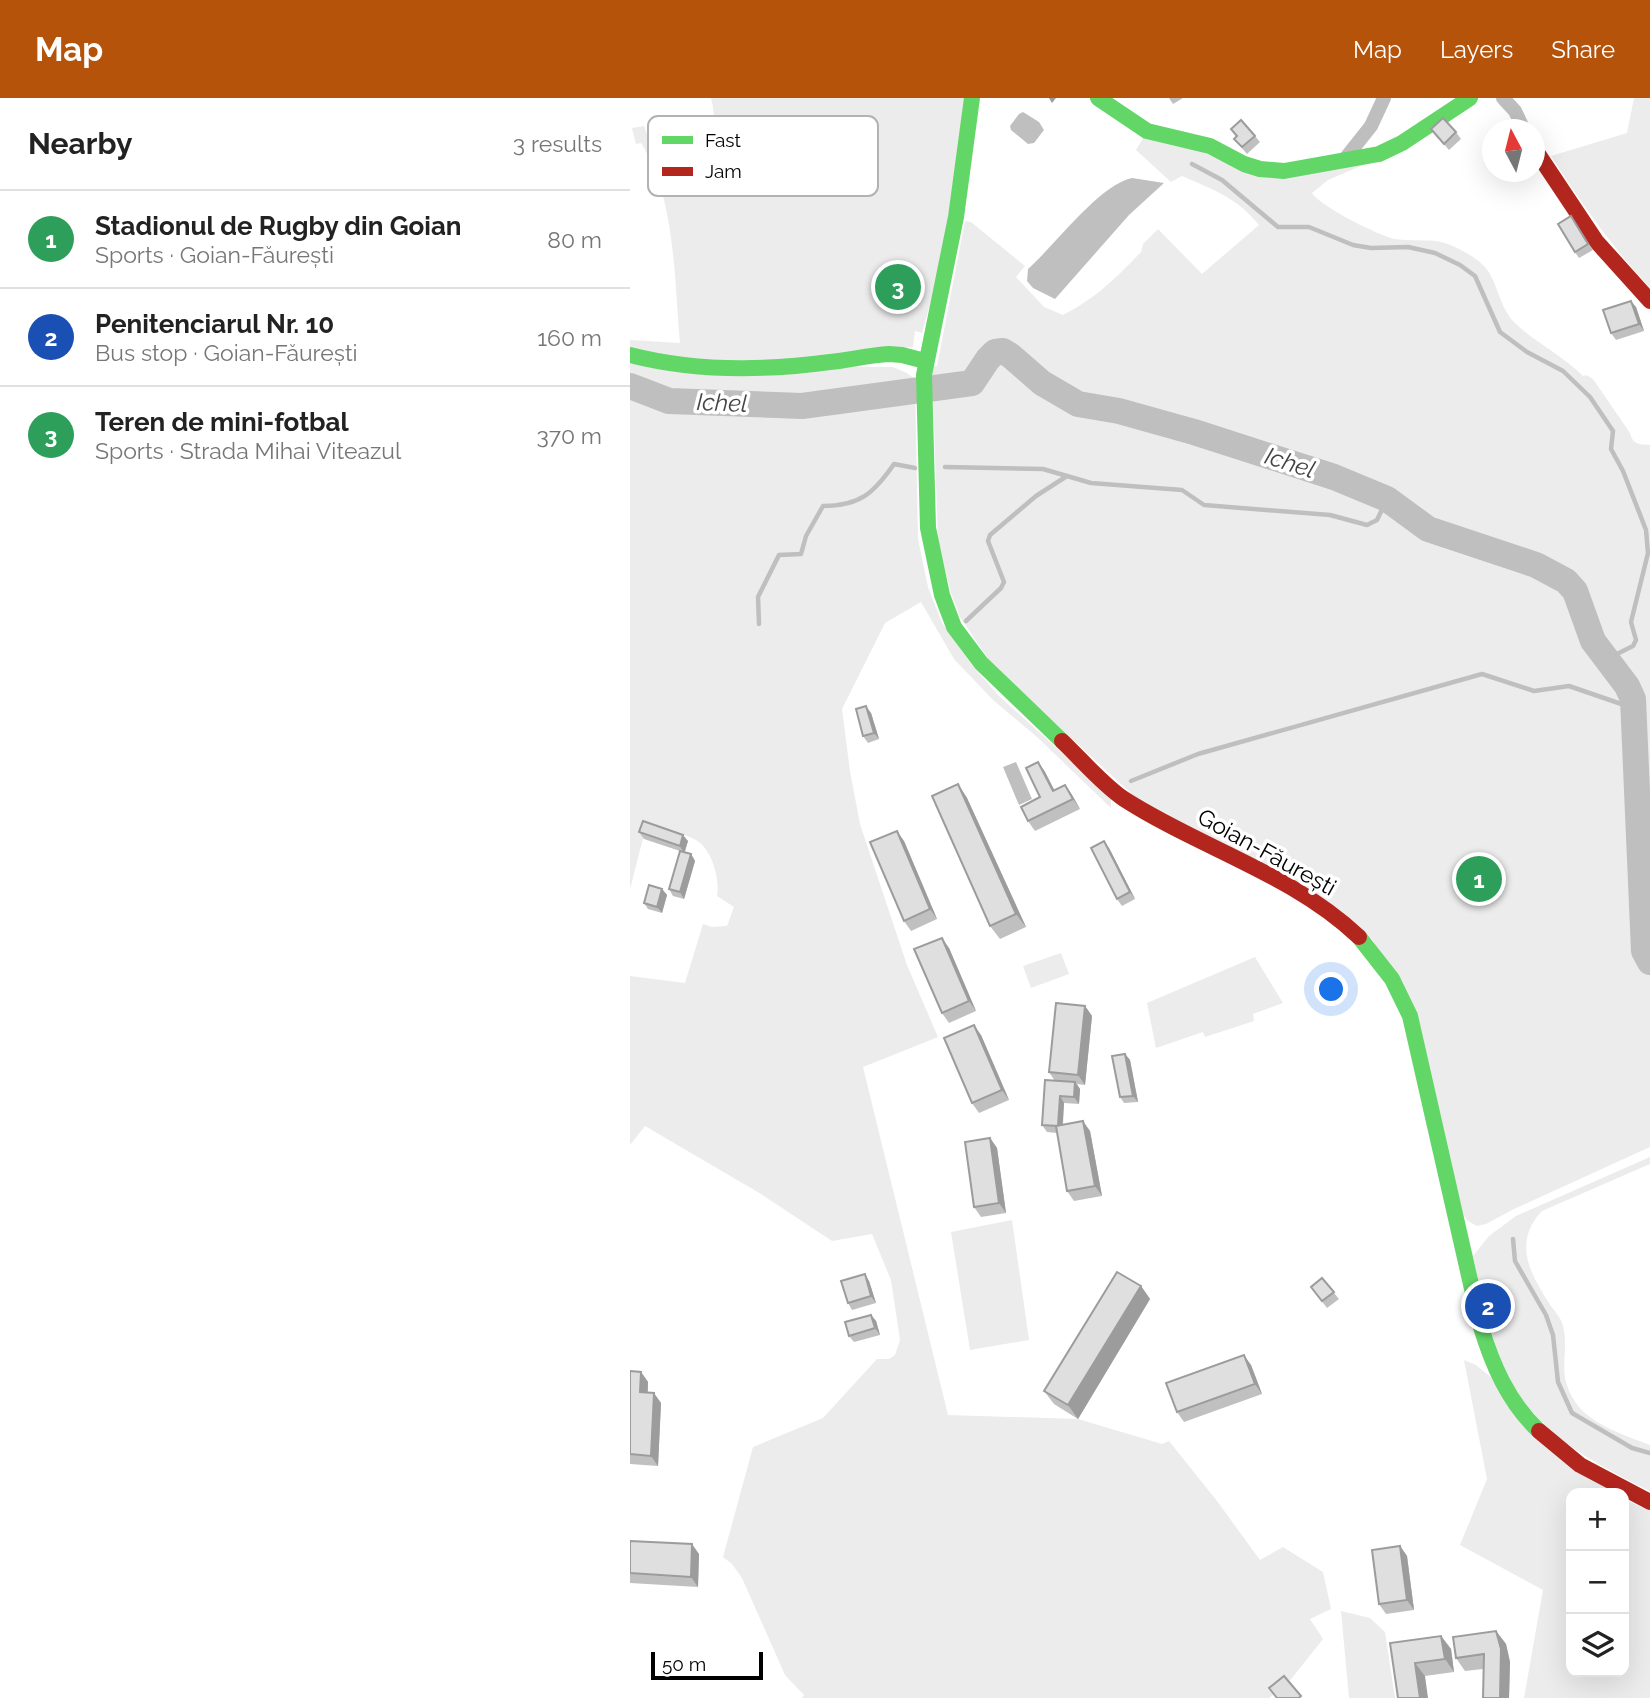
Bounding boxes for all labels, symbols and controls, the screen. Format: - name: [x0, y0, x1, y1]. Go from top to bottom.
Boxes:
- text: Map: [35, 30, 103, 69]
- text: Map: [1353, 35, 1402, 64]
- text: Layers: [1440, 35, 1513, 64]
- text: Share: [1551, 35, 1615, 64]
- legend: [648, 116, 878, 196]
- north arrow: [1482, 119, 1545, 182]
- text: Nearby: [28, 126, 132, 161]
- text: Fast: [705, 129, 741, 151]
- text: 3 results: [513, 130, 602, 157]
- text: Jam: [705, 160, 742, 182]
- text: Stadionul de Rugby din Goian: [95, 211, 462, 241]
- text: 1: [45, 226, 57, 253]
- text: 80 m: [547, 226, 602, 253]
- text: Sports · Goian-Făurești: [95, 241, 334, 268]
- pin: 3: [875, 261, 921, 313]
- text: Penitenciarul Nr. 10: [95, 309, 334, 339]
- text: 2: [45, 324, 57, 351]
- text: 160 m: [537, 324, 602, 351]
- text: Bus stop · Goian-Făurești: [95, 339, 358, 366]
- water label: Ichel: [696, 387, 748, 418]
- text: Teren de mini-fotbal: [95, 407, 349, 437]
- text: 3: [45, 422, 57, 449]
- text: 370 m: [537, 422, 602, 449]
- text: Sports · Strada Mihai Viteazul: [95, 437, 401, 464]
- water label: Ichel: [1261, 441, 1319, 484]
- street label: Goian-Făurești: [1193, 802, 1341, 901]
- pin: 1: [1456, 853, 1502, 905]
- your location: [1314, 972, 1348, 1006]
- pin: 2: [1465, 1280, 1511, 1332]
- map controls: [1566, 1488, 1629, 1677]
- button: +: [1566, 1488, 1629, 1551]
- button: −: [1566, 1551, 1629, 1614]
- button: layers: [1566, 1614, 1629, 1677]
- scale bar: [651, 1649, 763, 1681]
- text: 50 m: [662, 1653, 706, 1675]

